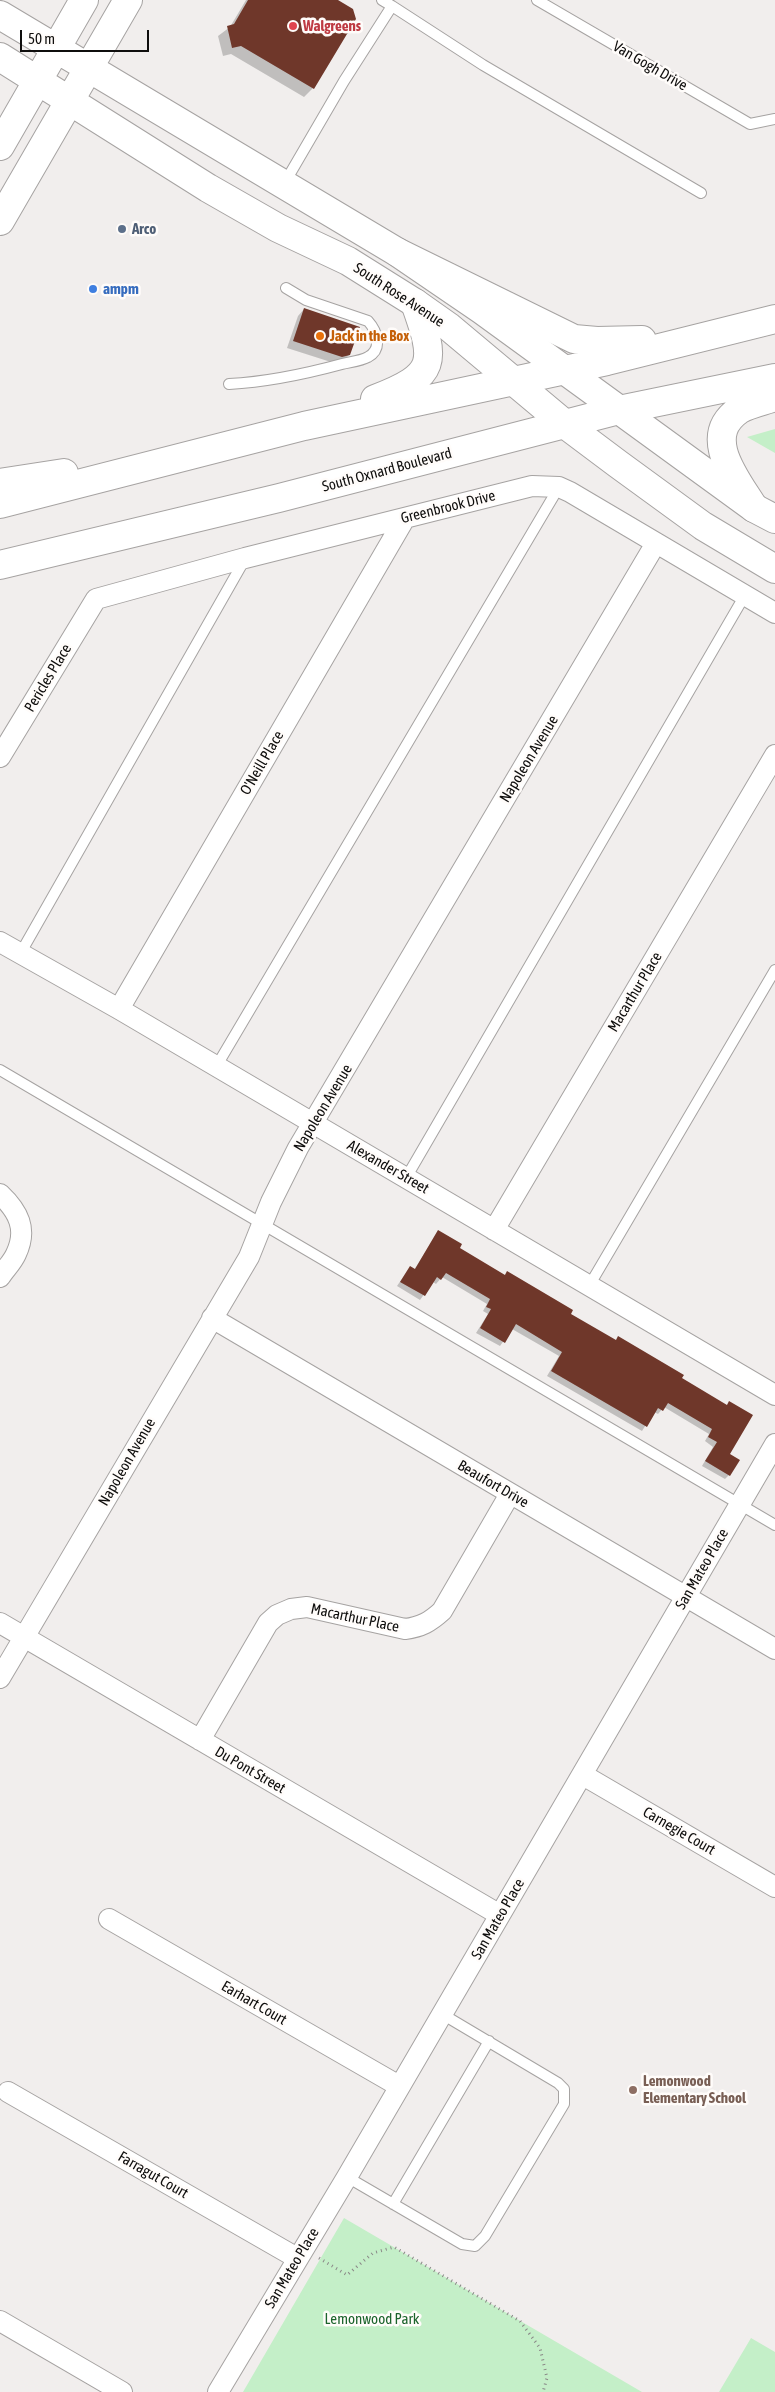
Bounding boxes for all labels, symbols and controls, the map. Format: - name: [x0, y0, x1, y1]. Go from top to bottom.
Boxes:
- place label: Walgreens: [303, 17, 361, 35]
- scale bar: [22, 20, 151, 52]
- marker: Walgreens: [287, 20, 299, 32]
- text: 50 m: [28, 30, 55, 47]
- street label: Van Gogh Drive: [610, 37, 690, 95]
- place label: Arco: [132, 220, 156, 238]
- marker: Arco: [116, 223, 128, 235]
- street label: South Rose Avenue: [350, 259, 448, 331]
- place label: ampm: [103, 280, 139, 298]
- marker: ampm: [87, 283, 99, 295]
- place label: Jack in the Box: [330, 327, 409, 345]
- marker: Jack in the Box: [314, 330, 326, 342]
- street label: South Oxnard Boulevard: [320, 444, 454, 496]
- street label: Greenbrook Drive: [399, 487, 497, 527]
- street label: Pericles Place: [21, 641, 75, 715]
- street label: Napoleon Avenue: [496, 712, 562, 806]
- street label: O'Neill Place: [236, 728, 288, 798]
- street label: Macarthur Place: [604, 949, 666, 1035]
- street label: Napoleon Avenue: [290, 1061, 356, 1155]
- street label: Alexander Street: [344, 1136, 432, 1198]
- street label: Napoleon Avenue: [95, 1415, 159, 1509]
- street label: Beaufort Drive: [454, 1456, 532, 1512]
- street label: San Mateo Place: [672, 1525, 732, 1613]
- street label: Macarthur Place: [309, 1600, 401, 1636]
- street label: Du Pont Street: [212, 1743, 288, 1797]
- street label: Carnegie Court: [640, 1803, 718, 1859]
- street label: San Mateo Place: [468, 1875, 528, 1963]
- street label: Earhart Court: [218, 1977, 290, 2029]
- place label: Lemonwood Elementary School: [643, 2072, 746, 2107]
- marker: Lemonwood Elementary School: [627, 2084, 639, 2096]
- street label: Farragut Court: [115, 2148, 191, 2202]
- street label: San Mateo Place: [261, 2225, 323, 2311]
- park label: Lemonwood Park: [325, 2310, 419, 2328]

